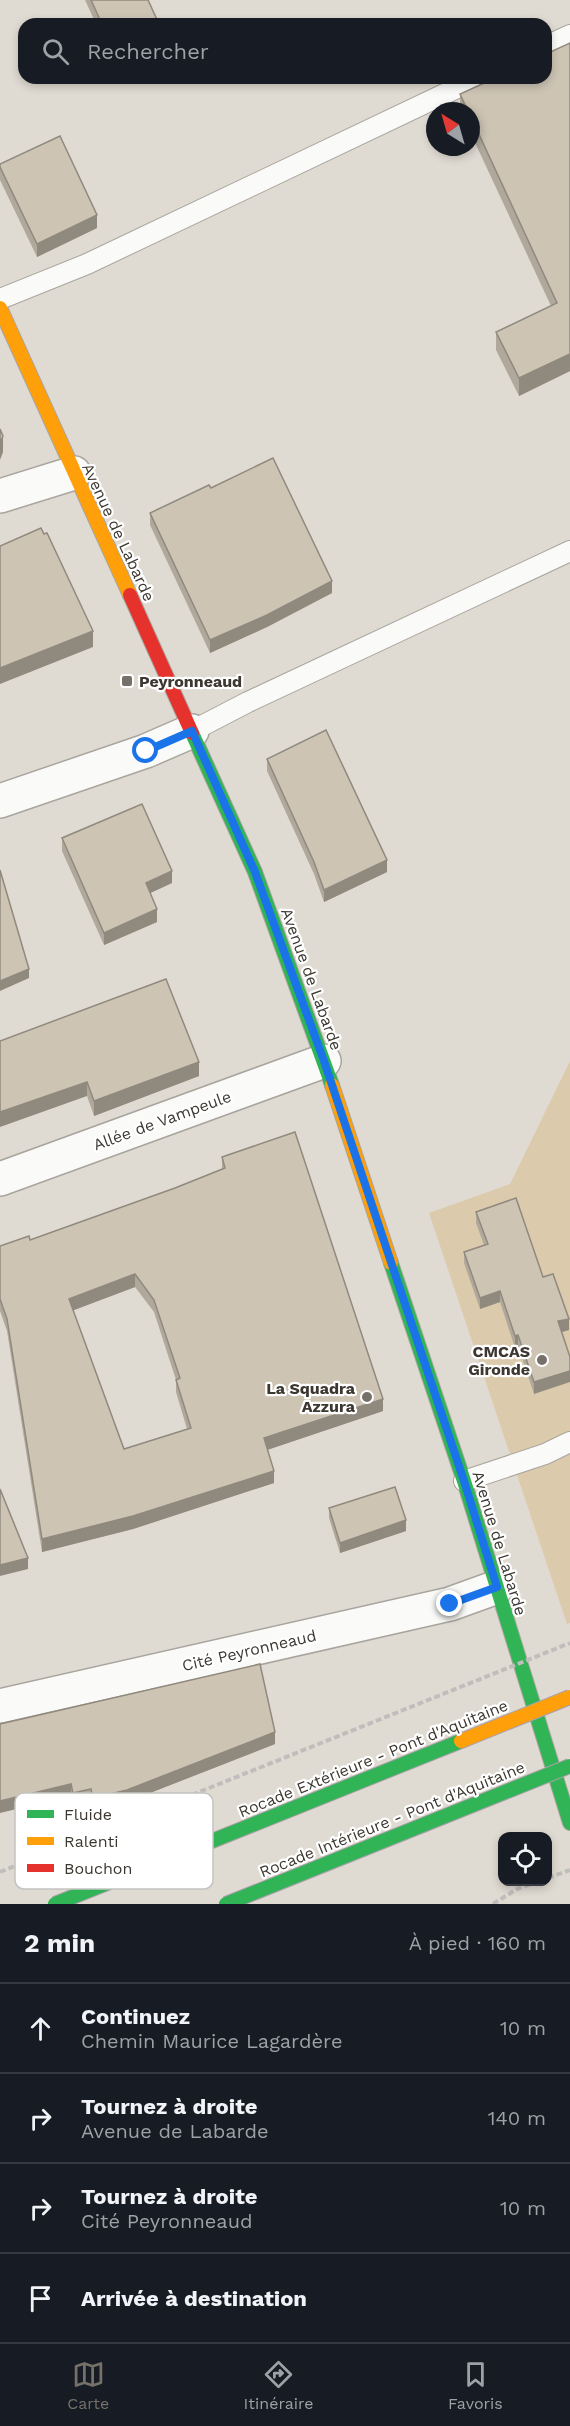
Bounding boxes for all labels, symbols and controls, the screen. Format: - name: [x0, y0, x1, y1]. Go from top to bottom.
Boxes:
- search box: [18, 18, 552, 84]
- icon: search: [39, 35, 72, 68]
- text: Rechercher: [87, 39, 209, 64]
- north arrow: [426, 102, 480, 156]
- street label: Avenue de Labarde: [78, 460, 159, 604]
- place label: Peyronneaud: [139, 672, 242, 691]
- marker: Peyronneaud: [120, 674, 134, 688]
- route start: [132, 737, 158, 763]
- street label: Avenue de Labarde: [277, 905, 346, 1053]
- street label: Allée de Vampeule: [91, 1087, 234, 1154]
- place label: CMCAS Gironde: [468, 1342, 530, 1379]
- marker: CMCAS Gironde: [535, 1353, 549, 1367]
- place label: La Squadra Azzura: [266, 1379, 356, 1416]
- marker: La Squadra Azzura: [360, 1390, 374, 1404]
- street label: Avenue de Labarde: [469, 1469, 531, 1618]
- route end: [436, 1590, 462, 1616]
- street label: Cité Peyronneaud: [180, 1626, 318, 1675]
- street label: Rocade Extérieure - Pont d'Aquitaine: [236, 1696, 511, 1821]
- street label: Rocade Intérieure - Pont d'Aquitaine: [257, 1757, 528, 1882]
- legend: [15, 1793, 213, 1889]
- text: Fluide: [64, 1805, 112, 1824]
- text: Ralenti: [64, 1832, 119, 1851]
- map controls: [498, 1832, 552, 1886]
- button: locate: [498, 1832, 552, 1886]
- text: Bouchon: [64, 1859, 132, 1878]
- text: 2 min: [24, 1928, 95, 1958]
- text: À pied · 160 m: [409, 1931, 546, 1955]
- text: Continuez: [81, 2004, 190, 2029]
- icon: ahead: [24, 2012, 57, 2045]
- text: 10 m: [500, 2016, 546, 2040]
- text: Chemin Maurice Lagardère: [81, 2029, 342, 2053]
- text: Tournez à droite: [81, 2094, 258, 2119]
- icon: right: [24, 2102, 57, 2135]
- text: 140 m: [488, 2106, 546, 2130]
- text: Avenue de Labarde: [81, 2119, 269, 2143]
- text: Tournez à droite: [81, 2184, 258, 2209]
- icon: right: [24, 2192, 57, 2225]
- text: 10 m: [500, 2196, 546, 2220]
- text: Cité Peyronneaud: [81, 2209, 253, 2233]
- icon: arrive: [24, 2282, 57, 2315]
- text: Arrivée à destination: [81, 2286, 307, 2311]
- tab: Carte: [67, 2358, 109, 2413]
- tab: Itinéraire: [244, 2358, 314, 2413]
- tab: Favoris: [448, 2358, 503, 2413]

